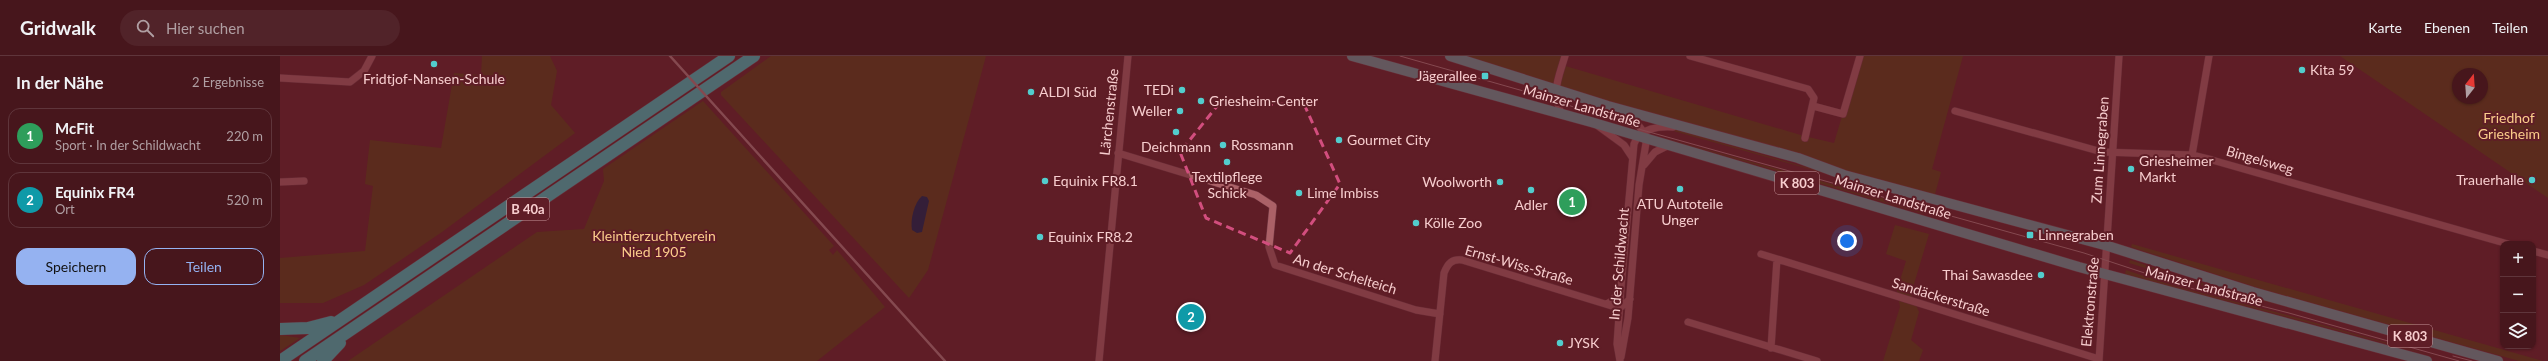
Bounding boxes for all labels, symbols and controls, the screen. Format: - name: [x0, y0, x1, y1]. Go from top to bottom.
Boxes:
- search box: [120, 10, 400, 46]
- text: Gridwalk: [20, 16, 96, 39]
- icon: search: [134, 17, 156, 39]
- text: Hier suchen: [166, 19, 245, 37]
- text: Karte: [2368, 19, 2402, 36]
- text: Ebenen: [2424, 19, 2470, 36]
- text: Teilen: [2492, 19, 2528, 36]
- marker: Fridtjof-Nansen-Schule: [429, 59, 439, 69]
- place label: Kita 59: [2310, 61, 2354, 78]
- marker: Kita 59: [2297, 65, 2307, 75]
- place label: Jägerallee: [1417, 67, 1477, 84]
- street label: Lärchenstraße: [1095, 68, 1122, 156]
- north arrow: [2452, 68, 2488, 104]
- place label: Fridtjof-Nansen-Schule: [363, 70, 505, 87]
- marker: Jägerallee: [1480, 71, 1490, 81]
- text: In der Nähe: [16, 72, 104, 93]
- text: 2 Ergebnisse: [192, 74, 264, 90]
- place label: TEDi: [1144, 81, 1174, 98]
- street label: Mainzer Landstraße: [1522, 81, 1643, 130]
- place label: ALDI Süd: [1039, 83, 1097, 100]
- marker: TEDi: [1177, 85, 1187, 95]
- marker: ALDI Süd: [1026, 87, 1036, 97]
- place label: Griesheim-Center: [1209, 92, 1318, 109]
- marker: Griesheim-Center: [1196, 96, 1206, 106]
- street label: Zum Linnegraben: [2087, 96, 2112, 204]
- place label: Weller: [1132, 102, 1172, 119]
- marker: Weller: [1175, 106, 1185, 116]
- park label: Friedhof Griesheim: [2478, 109, 2540, 142]
- text: McFit: [55, 119, 94, 137]
- marker: Deichmann: [1171, 127, 1181, 137]
- text: 1: [26, 128, 34, 144]
- text: 220 m: [226, 128, 263, 144]
- place label: Gourmet City: [1347, 131, 1431, 148]
- marker: Gourmet City: [1334, 135, 1344, 145]
- place label: Rossmann: [1231, 136, 1293, 153]
- text: Sport · In der Schildwacht: [55, 137, 201, 153]
- place label: Deichmann: [1141, 138, 1211, 155]
- marker: Rossmann: [1218, 140, 1228, 150]
- street label: Bingelsweg: [2224, 142, 2296, 177]
- place label: Griesheimer Markt: [2139, 152, 2214, 185]
- marker: Textilpflege Schick: [1222, 157, 1232, 167]
- marker: Griesheimer Markt: [2126, 164, 2136, 174]
- place label: Textilpflege Schick: [1192, 168, 1262, 201]
- street label: Mainzer Landstraße: [1833, 171, 1954, 222]
- place label: Trauerhalle: [2456, 171, 2524, 188]
- place label: Equinix FR8.1: [1053, 172, 1138, 189]
- road number: K 803: [1775, 172, 1819, 194]
- place label: Woolworth: [1422, 173, 1492, 190]
- marker: Trauerhalle: [2527, 175, 2537, 185]
- marker: Equinix FR8.1: [1040, 176, 1050, 186]
- marker: Woolworth: [1495, 177, 1505, 187]
- text: Equinix FR4: [55, 183, 135, 201]
- place label: Lime Imbiss: [1307, 184, 1379, 201]
- marker: ATU Autoteile Unger: [1675, 184, 1685, 194]
- marker: Adler: [1526, 185, 1536, 195]
- pin: 1: [1559, 187, 1585, 217]
- marker: Lime Imbiss: [1294, 188, 1304, 198]
- text: 2: [26, 192, 34, 208]
- text: 520 m: [226, 192, 263, 208]
- place label: ATU Autoteile Unger: [1637, 195, 1723, 228]
- place label: Adler: [1515, 196, 1547, 213]
- road number: B 40a: [507, 198, 549, 220]
- text: Ort: [55, 201, 75, 217]
- street label: In der Schildwacht: [1605, 207, 1632, 321]
- place label: Kölle Zoo: [1424, 214, 1482, 231]
- marker: Kölle Zoo: [1411, 218, 1421, 228]
- place label: Linnegraben: [2038, 226, 2114, 243]
- park label: Kleintierzuchtverein Nied 1905: [592, 227, 716, 260]
- place label: Equinix FR8.2: [1048, 228, 1133, 245]
- marker: Linnegraben: [2025, 230, 2035, 240]
- your location: [1837, 231, 1857, 251]
- marker: Equinix FR8.2: [1035, 232, 1045, 242]
- street label: Ernst-Wiss-Straße: [1463, 241, 1575, 288]
- map controls: [2500, 241, 2536, 349]
- button: +: [2500, 241, 2536, 277]
- button: Speichern: [16, 248, 136, 285]
- button: Teilen: [144, 248, 264, 285]
- street label: An der Schelteich: [1291, 250, 1399, 297]
- street label: Elektronstraße: [2077, 256, 2102, 348]
- street label: Mainzer Landstraße: [2143, 262, 2265, 309]
- place label: Thai Sawasdee: [1942, 266, 2033, 283]
- marker: Thai Sawasdee: [2036, 270, 2046, 280]
- street label: Sandäckerstraße: [1890, 274, 1992, 319]
- button: −: [2500, 277, 2536, 313]
- pin: 2: [1178, 302, 1204, 332]
- button: layers: [2500, 313, 2536, 349]
- road number: K 803: [2388, 325, 2432, 347]
- place label: JYSK: [1568, 334, 1600, 351]
- marker: JYSK: [1555, 338, 1565, 348]

